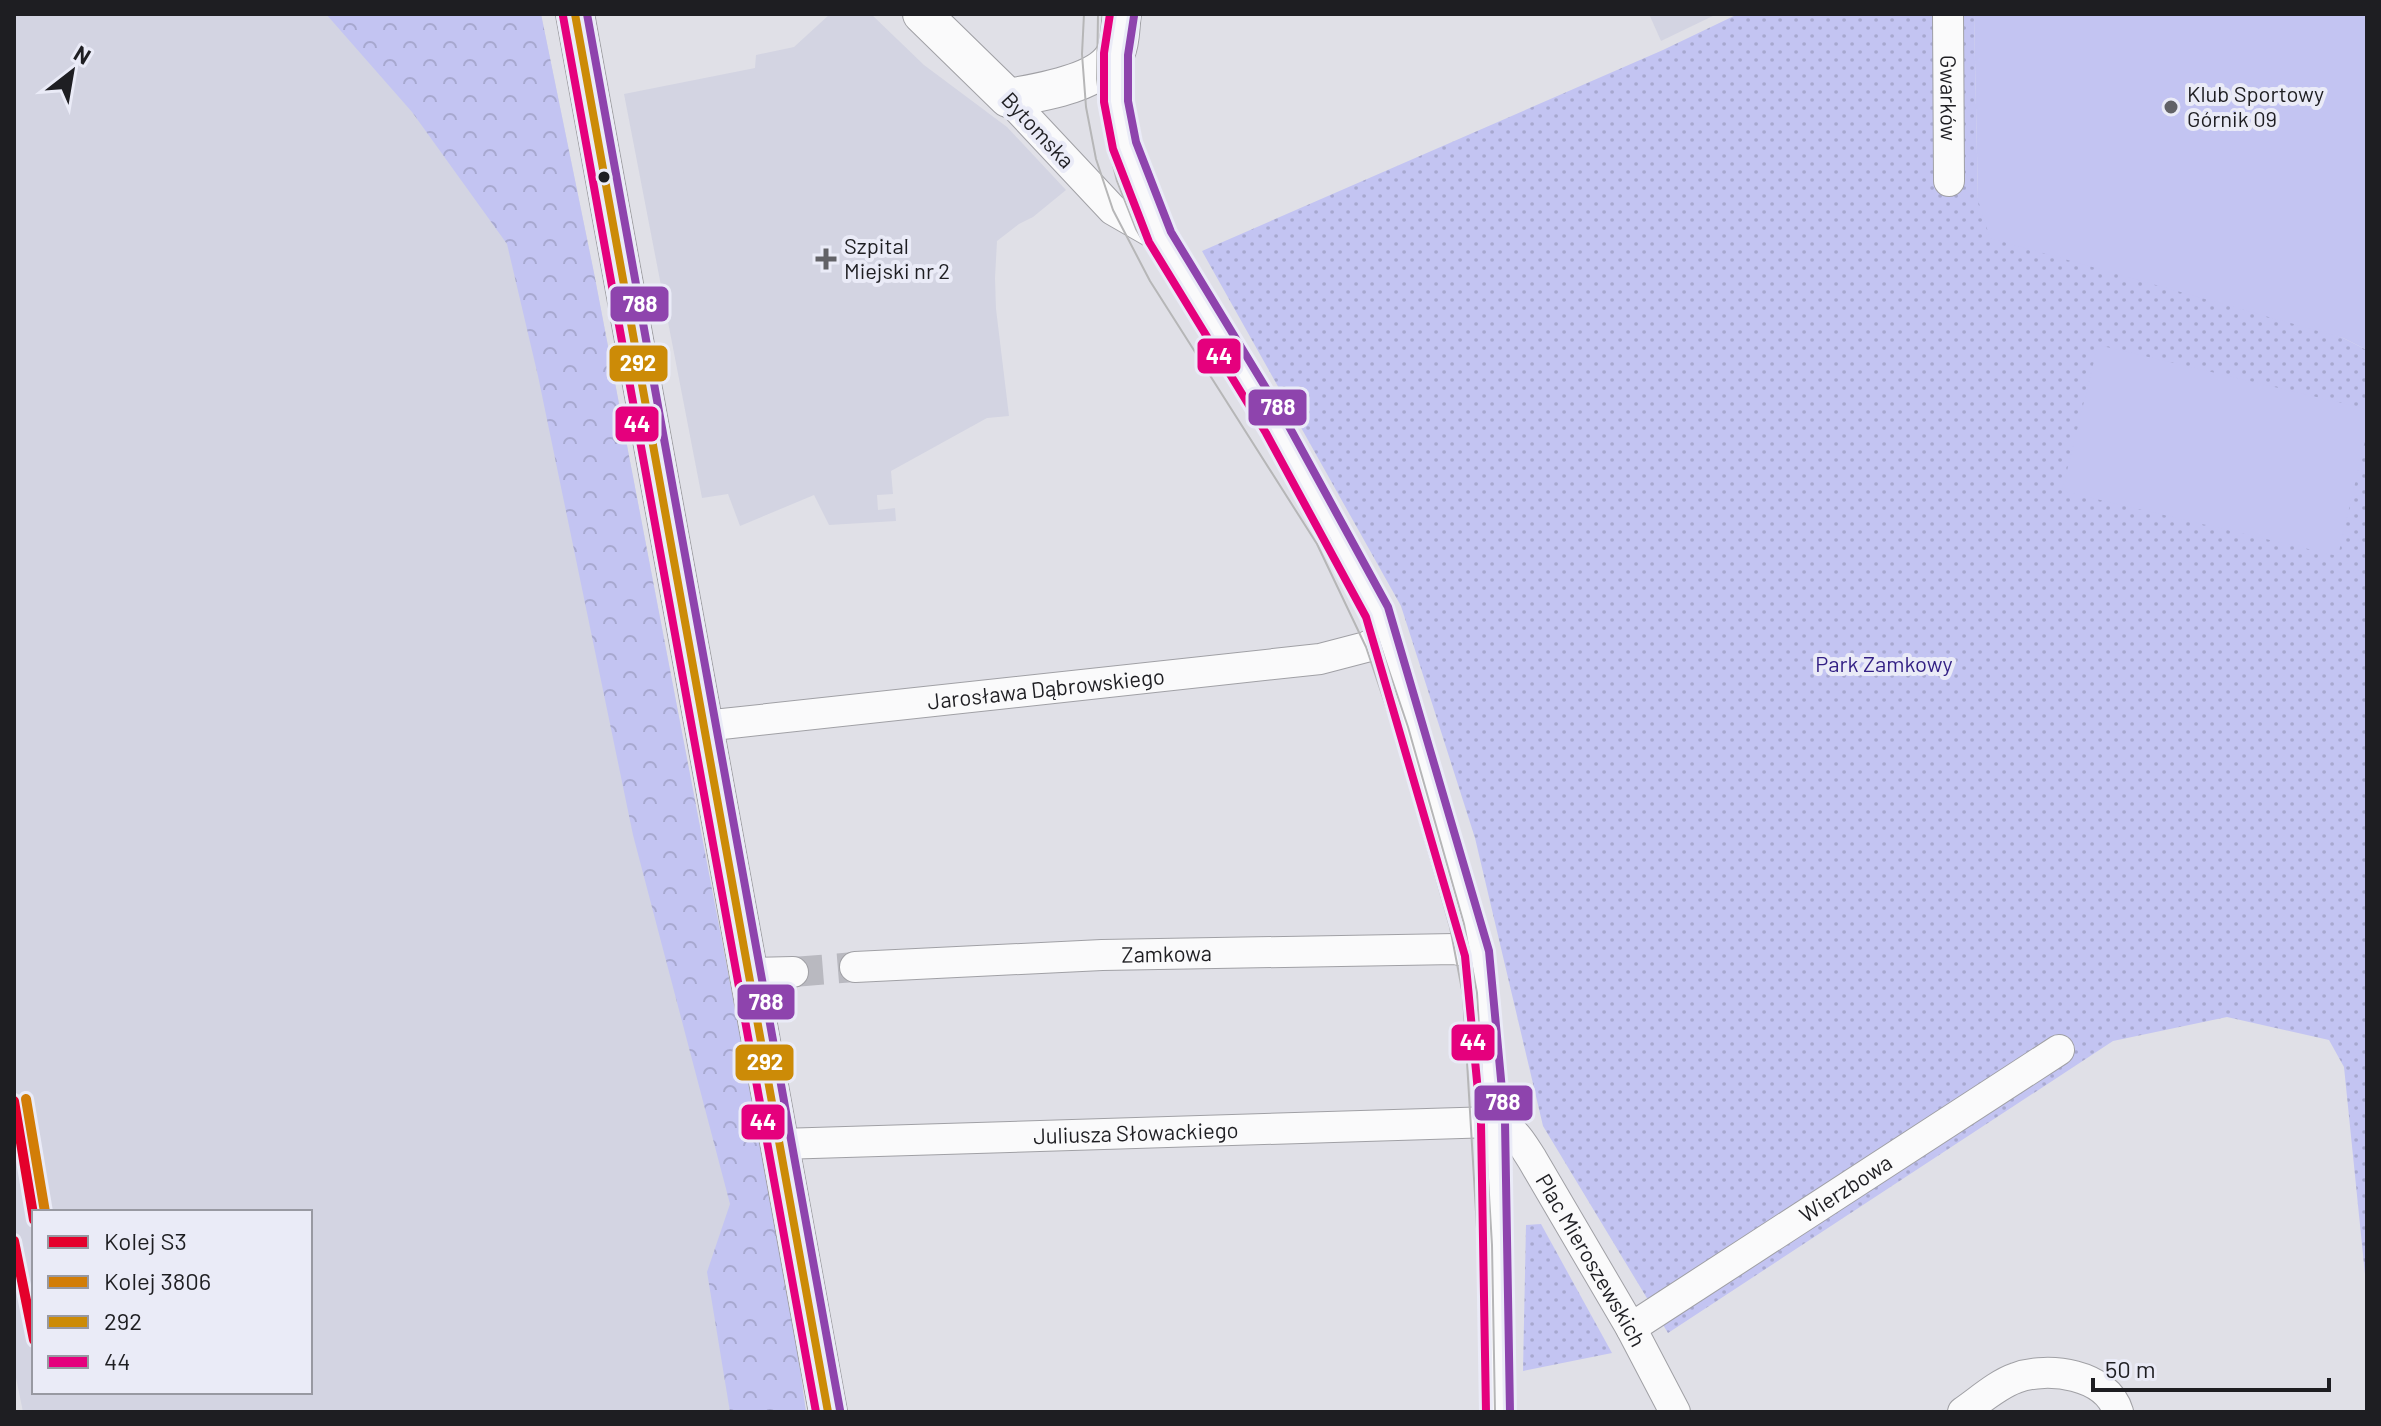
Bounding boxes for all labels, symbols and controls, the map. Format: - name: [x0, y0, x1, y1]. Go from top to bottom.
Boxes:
- north arrow: [32, 32, 112, 112]
- text: N: [70, 39, 96, 69]
- street label: Gwarków: [1936, 55, 1963, 141]
- place label: Klub Sportowy Górnik 09: [2187, 80, 2324, 131]
- street label: Bytomska: [997, 86, 1080, 173]
- marker: Klub Sportowy Górnik 09: [2162, 98, 2180, 116]
- unlabelled marker: [596, 169, 612, 185]
- place label: Szpital Miejski nr 2: [844, 232, 950, 283]
- marker: Szpital Miejski nr 2: [815, 248, 837, 270]
- line badge: 788: [609, 285, 670, 323]
- text: 788: [623, 290, 657, 316]
- line badge: 44: [1196, 337, 1242, 375]
- text: 44: [1206, 342, 1232, 368]
- line badge: 292: [608, 344, 669, 383]
- text: 292: [620, 349, 656, 375]
- line badge: 788: [1247, 388, 1308, 427]
- text: 788: [1261, 393, 1295, 419]
- line badge: 44: [614, 405, 660, 443]
- text: 44: [624, 410, 650, 436]
- park label: Park Zamkowy: [1815, 650, 1953, 676]
- street label: Jarosława Dąbrowskiego: [926, 662, 1166, 714]
- street label: Zamkowa: [1121, 939, 1212, 967]
- line badge: 788: [736, 983, 796, 1021]
- text: 788: [749, 988, 783, 1014]
- line badge: 44: [1450, 1023, 1496, 1062]
- text: 44: [1460, 1028, 1486, 1054]
- line badge: 292: [734, 1043, 795, 1082]
- text: 292: [747, 1048, 783, 1074]
- line badge: 788: [1473, 1084, 1534, 1122]
- text: 788: [1486, 1088, 1520, 1114]
- line badge: 44: [740, 1103, 786, 1141]
- text: 44: [750, 1108, 776, 1134]
- street label: Juliusza Słowackiego: [1033, 1116, 1239, 1148]
- street label: Wierzbowa: [1794, 1148, 1896, 1227]
- street label: Plac Mieroszewskich: [1531, 1169, 1652, 1351]
- legend: [32, 1210, 312, 1394]
- text: Kolej S3: [104, 1226, 187, 1255]
- text: Kolej 3806: [104, 1266, 211, 1295]
- text: 292: [104, 1306, 142, 1335]
- scale bar: [2093, 1342, 2329, 1392]
- text: 44: [104, 1346, 130, 1375]
- text: 50 m: [2105, 1354, 2156, 1383]

